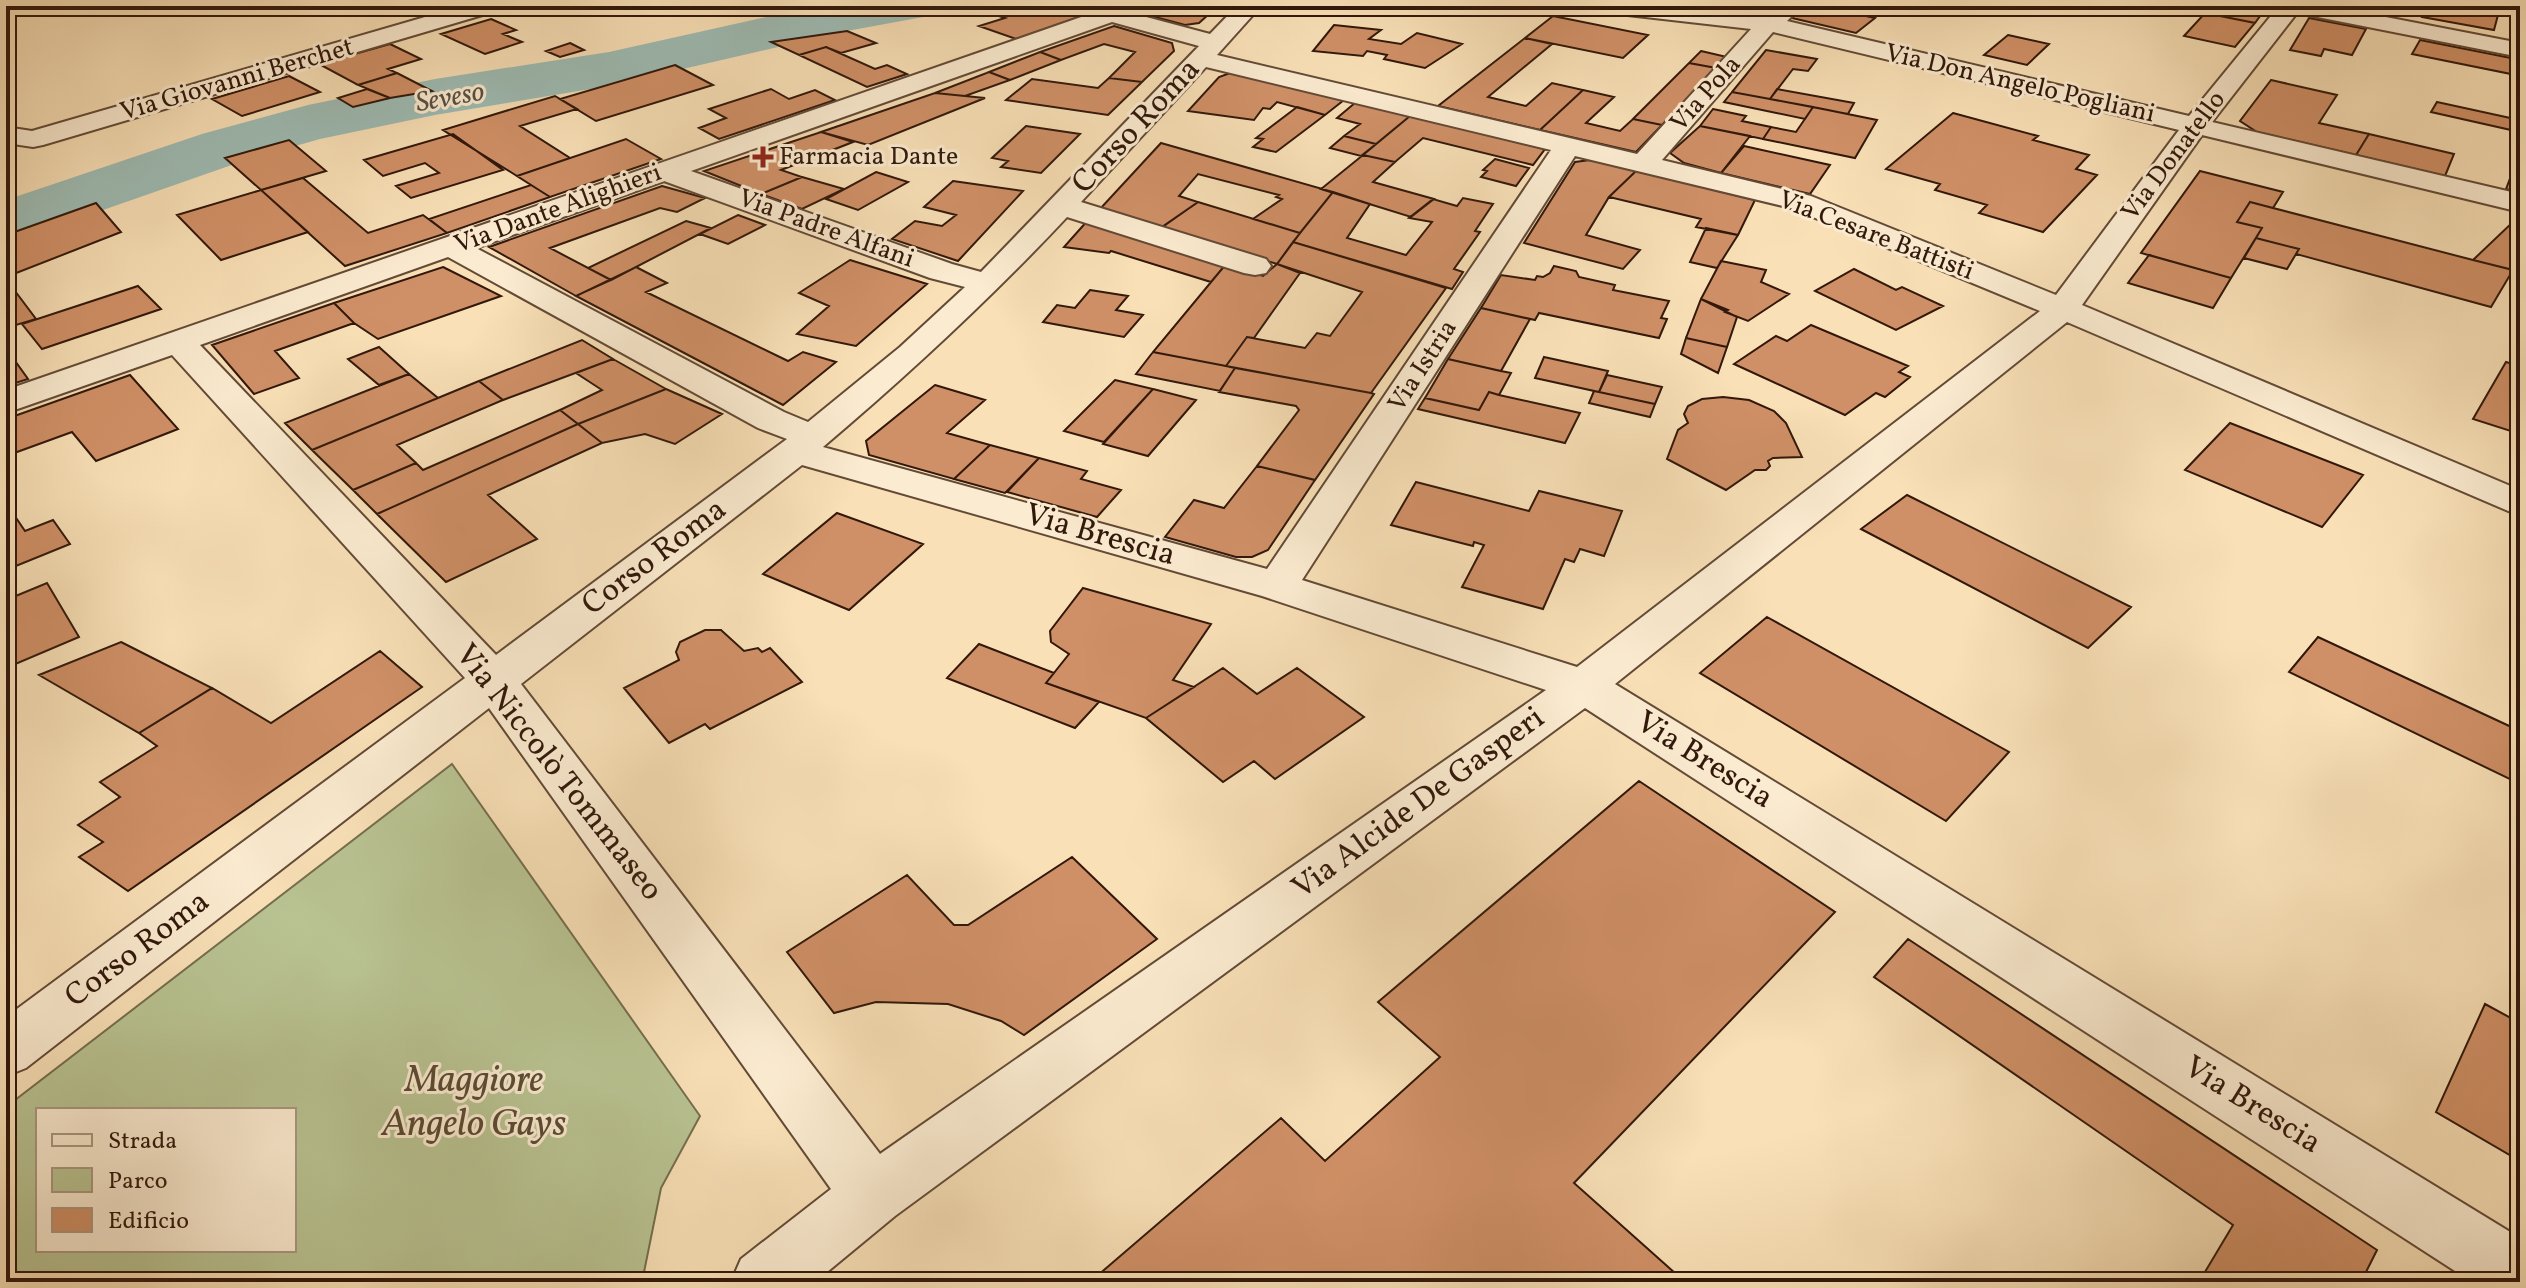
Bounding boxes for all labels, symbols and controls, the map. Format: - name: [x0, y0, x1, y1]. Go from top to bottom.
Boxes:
- street label: Via Giovanni Berchet: [116, 29, 358, 131]
- street label: Via Don Angelo Pogliani: [1882, 35, 2158, 133]
- street label: Via Pola: [1662, 48, 1750, 140]
- street label: Corso Roma: [1063, 49, 1211, 205]
- water label: Seveso: [413, 73, 488, 123]
- street label: Via Donatello: [2113, 84, 2235, 228]
- place label: Farmacia Dante: [779, 139, 958, 175]
- marker: Farmacia Dante: [754, 148, 772, 166]
- street label: Via Dante Alighieri: [449, 155, 667, 263]
- street label: Via Padre Alfani: [733, 180, 919, 278]
- street label: Via Cesare Battisti: [1773, 182, 1979, 290]
- street label: Via Istria: [1380, 313, 1466, 419]
- street label: Corso Roma: [573, 489, 737, 627]
- street label: Via Brescia: [1020, 494, 1180, 578]
- street label: Via Niccolò Tommaseo: [444, 635, 672, 911]
- street label: Via Alcide De Gasperi: [1284, 697, 1554, 911]
- street label: Via Brescia: [1627, 701, 1781, 821]
- street label: Corso Roma: [56, 881, 220, 1019]
- street label: Via Brescia: [2175, 1046, 2329, 1166]
- park label: Maggiore Angelo Gays: [380, 1055, 566, 1152]
- legend: [36, 1108, 296, 1252]
- text: Strada: [108, 1125, 177, 1159]
- text: Parco: [108, 1165, 167, 1199]
- text: Edificio: [108, 1205, 189, 1239]

